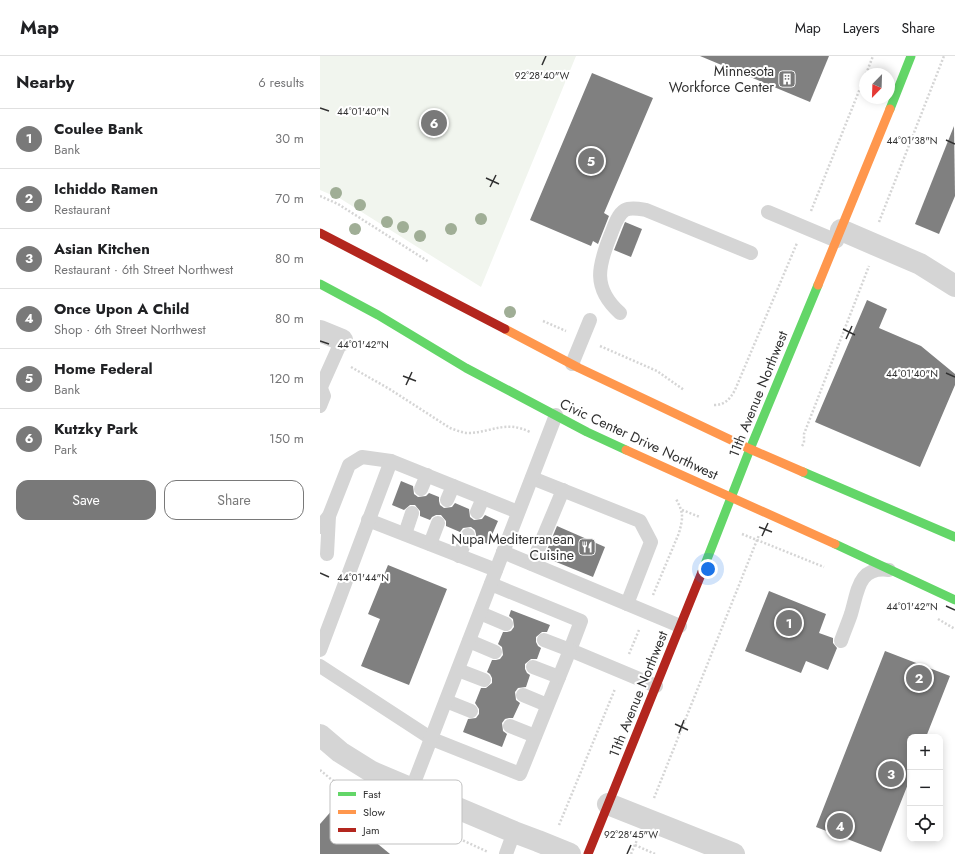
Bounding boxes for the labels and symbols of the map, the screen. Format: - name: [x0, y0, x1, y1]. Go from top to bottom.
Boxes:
- place label: Minnesota Workforce Center: [669, 61, 774, 97]
- text: 92°28'40"W: [515, 68, 569, 83]
- north arrow: [859, 68, 895, 104]
- building icon: Minnesota Workforce Center: [777, 69, 797, 89]
- text: 44°01'40"N: [337, 104, 389, 119]
- pin: 6: [421, 108, 447, 138]
- text: 44°01'38"N: [886, 133, 938, 148]
- pin: 5: [578, 146, 604, 176]
- street label: 11th Avenue Northwest: [723, 327, 793, 460]
- text: 44°01'42"N: [337, 337, 389, 352]
- text: 44°01'40"N: [886, 366, 938, 381]
- street label: Civic Center Drive Northwest: [557, 393, 722, 485]
- place label: Nupa Mediterranean Cuisine: [451, 529, 574, 565]
- restaurant icon: Nupa Mediterranean Cuisine: [577, 537, 597, 557]
- your location: [698, 559, 718, 579]
- text: 44°01'44"N: [337, 570, 389, 585]
- text: 44°01'42"N: [886, 599, 938, 614]
- pin: 1: [776, 608, 802, 638]
- street label: 11th Avenue Northwest: [603, 627, 673, 760]
- pin: 2: [906, 663, 932, 693]
- pin: 3: [878, 759, 904, 789]
- legend: [330, 780, 462, 844]
- text: Fast: [363, 786, 381, 802]
- text: Slow: [363, 804, 385, 820]
- pin: 4: [827, 811, 853, 841]
- text: Jam: [361, 822, 380, 838]
- text: 92°28'45"W: [604, 827, 658, 842]

